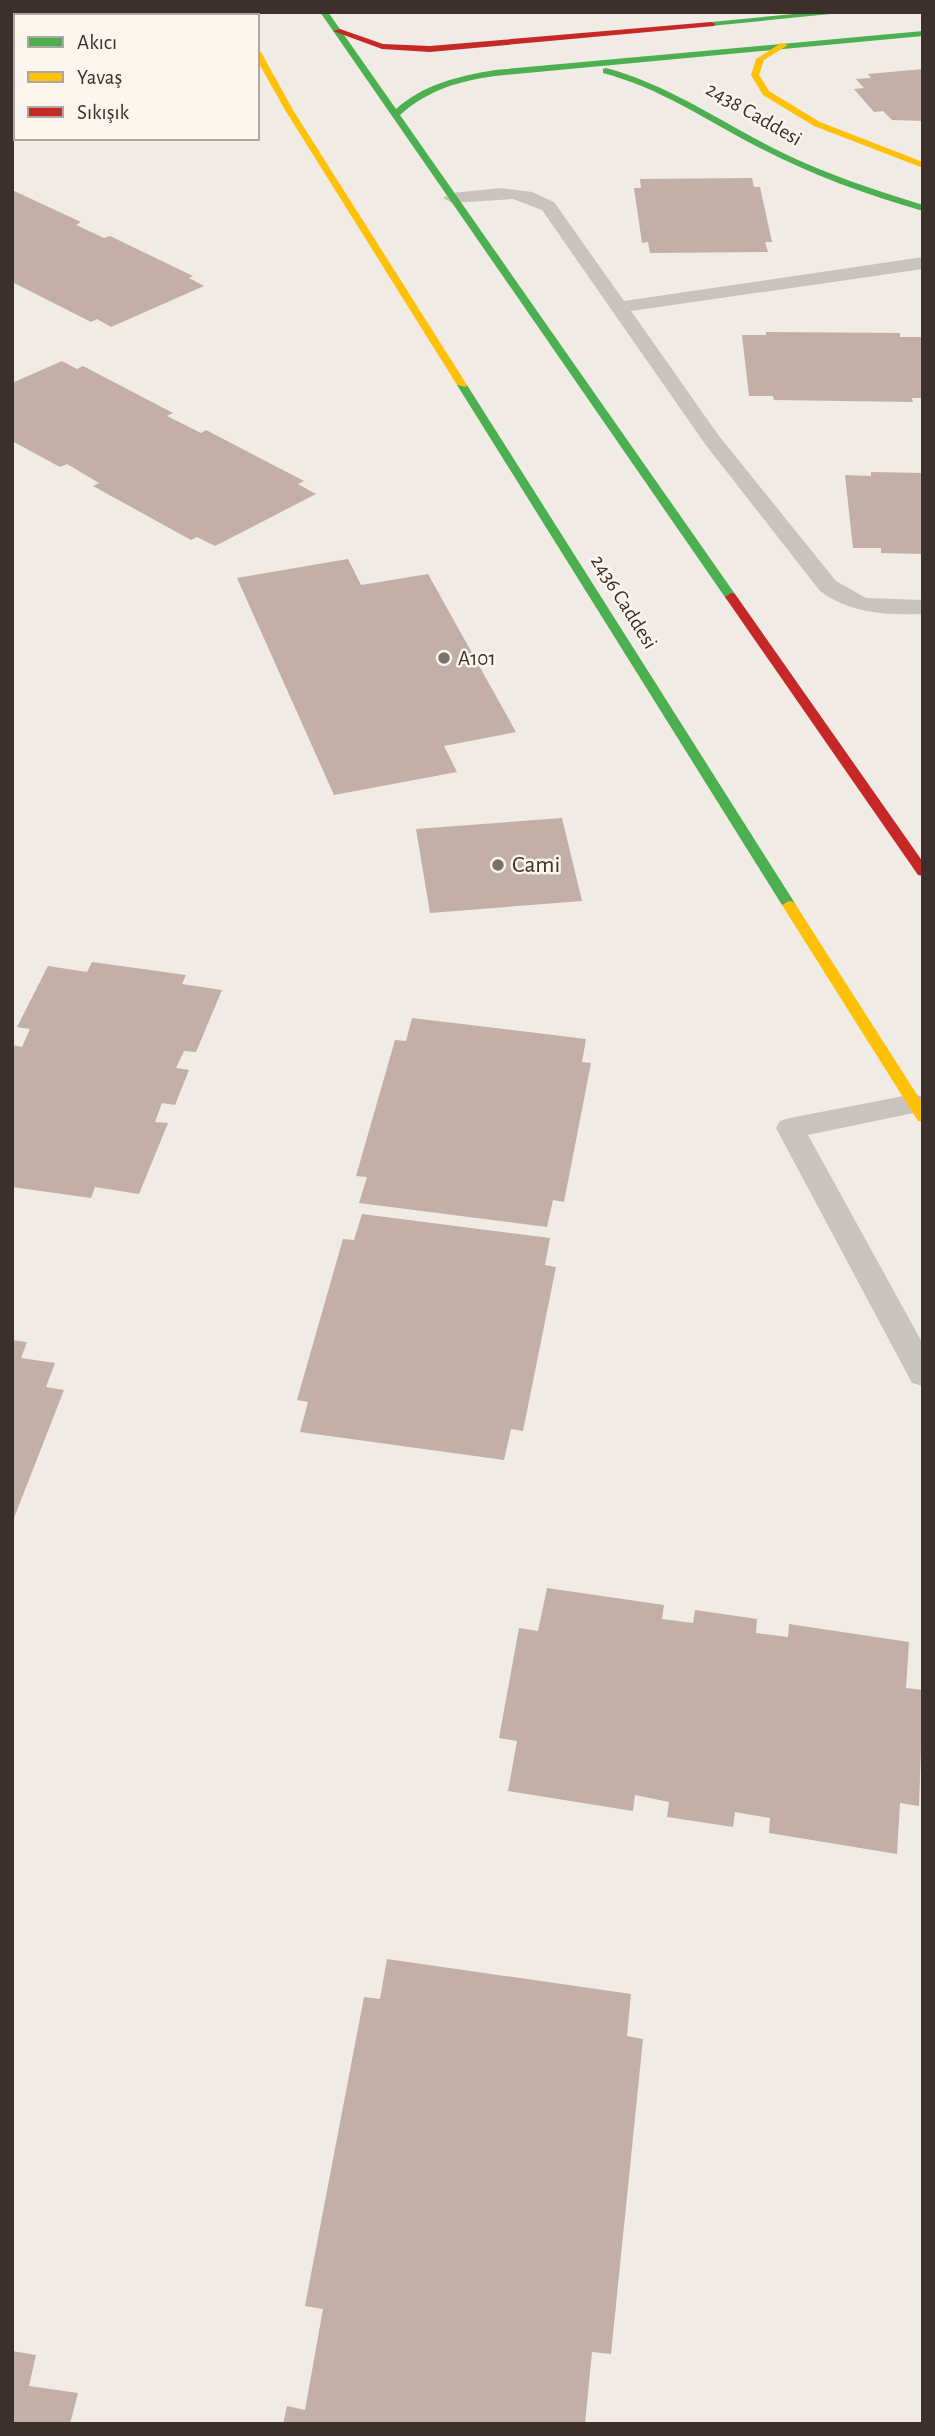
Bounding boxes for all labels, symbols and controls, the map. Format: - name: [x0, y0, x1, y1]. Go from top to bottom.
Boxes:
- legend: [14, 14, 259, 140]
- text: Akıcı: [77, 32, 117, 53]
- text: Yavaş: [77, 67, 122, 88]
- street label: 2438 Caddesi: [703, 78, 805, 150]
- text: Sıkışık: [77, 102, 130, 123]
- street label: 2436 Caddesi: [587, 551, 661, 653]
- place label: A101: [458, 648, 496, 669]
- marker: A101: [436, 650, 452, 666]
- place label: Cami: [512, 853, 560, 877]
- marker: Cami: [490, 857, 506, 873]

